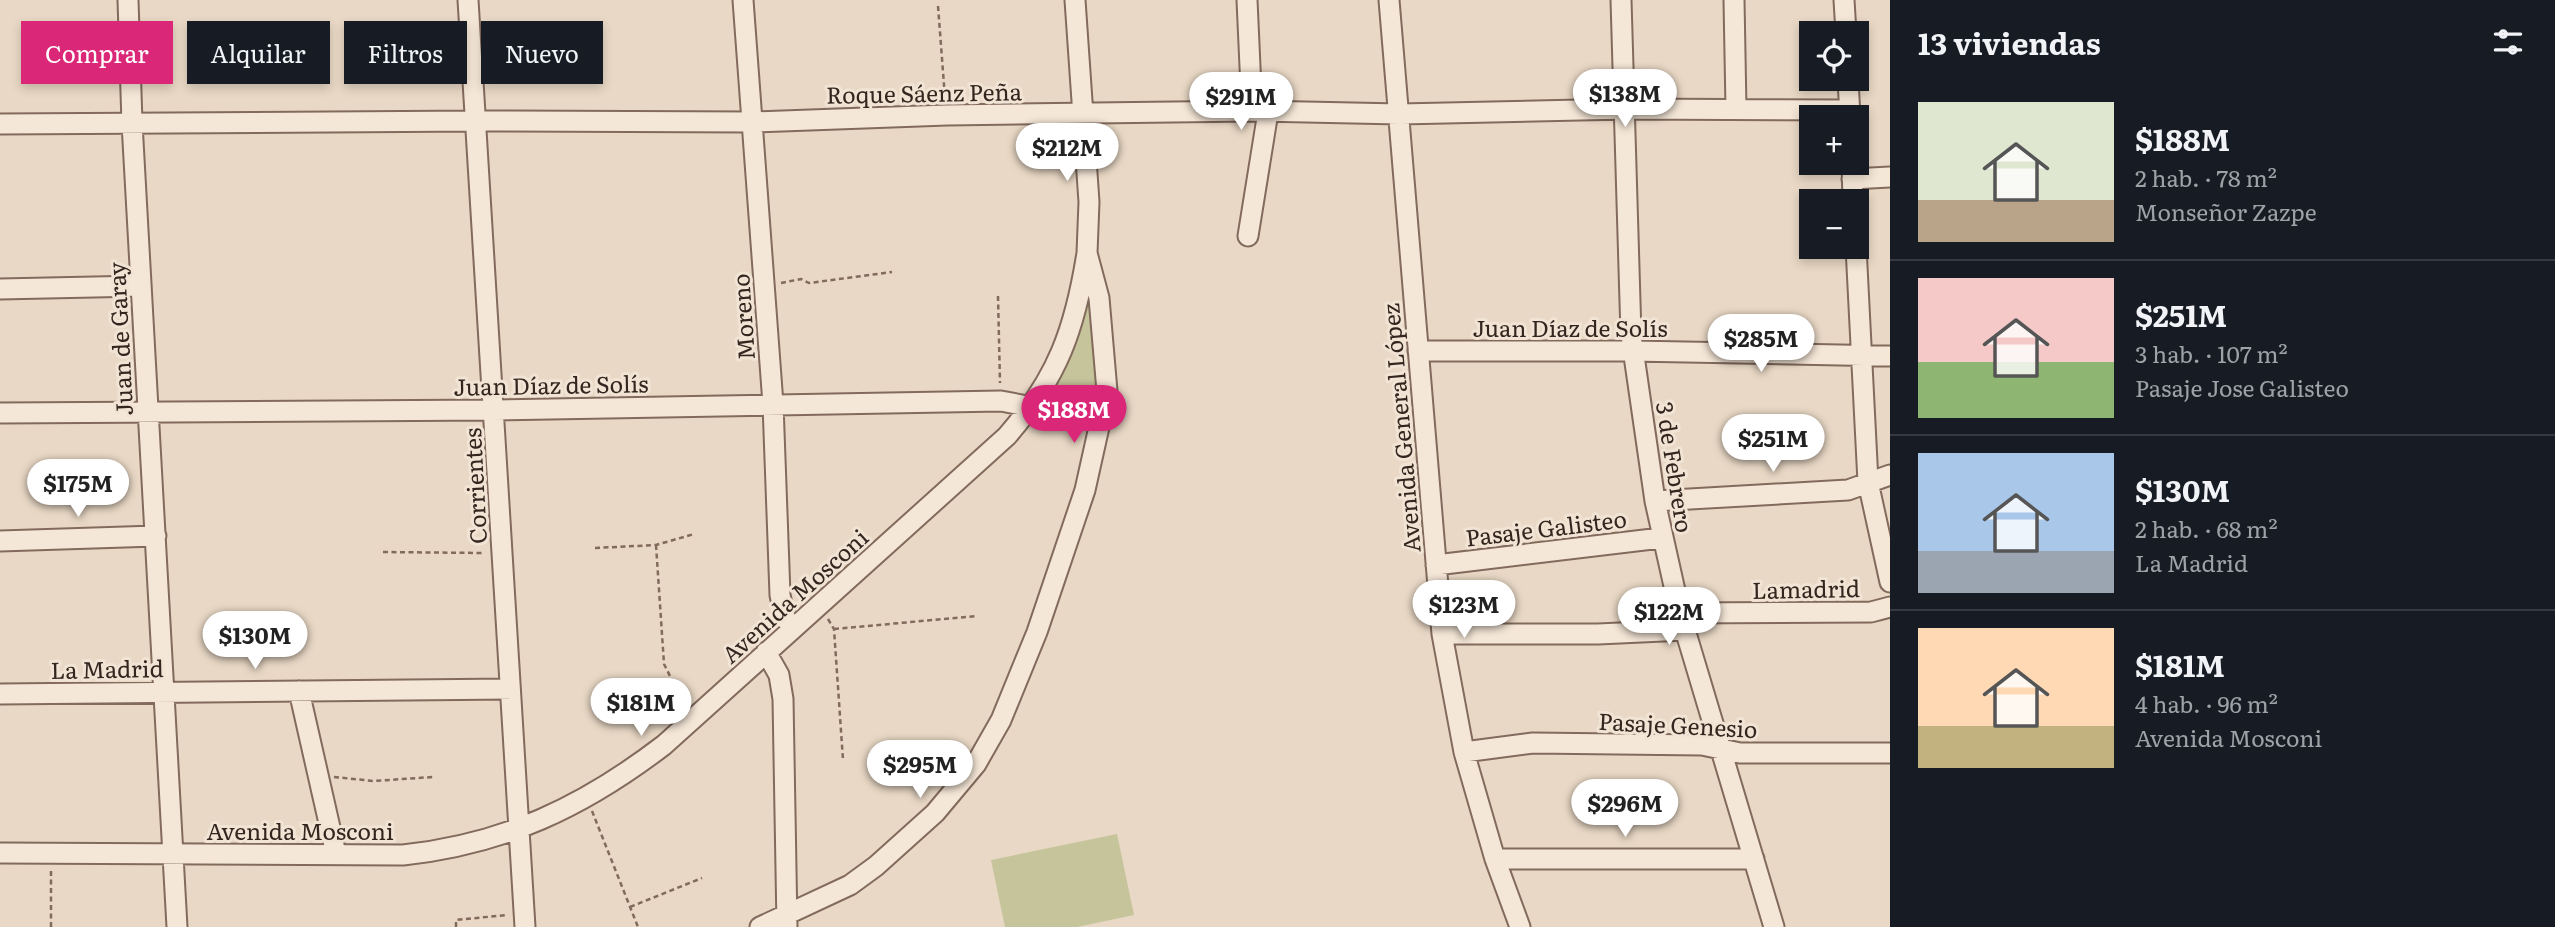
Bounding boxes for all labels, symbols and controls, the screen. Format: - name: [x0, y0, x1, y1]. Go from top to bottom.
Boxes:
- text: 13 viviendas: [1918, 20, 2101, 64]
- chip: Comprar: [21, 21, 173, 84]
- chip: Alquilar: [187, 21, 330, 84]
- chip: Filtros: [344, 21, 467, 84]
- chip: Nuevo: [481, 21, 603, 84]
- map controls: [1799, 21, 1869, 259]
- button: locate: [1799, 21, 1869, 91]
- icon: filters: [2489, 23, 2527, 61]
- pin: $138M: [1576, 69, 1674, 129]
- pin: $291M: [1192, 72, 1290, 132]
- street label: Roque Sáenz Peña: [826, 73, 1023, 111]
- text: $138M: [1589, 75, 1661, 109]
- text: $291M: [1205, 78, 1277, 112]
- button: +: [1799, 105, 1869, 175]
- text: $188M: [2135, 116, 2230, 160]
- pin: $212M: [1018, 124, 1116, 183]
- text: $212M: [1032, 129, 1102, 163]
- icon: home: [1974, 130, 2058, 214]
- text: 2 hab. · 78 m²: [2135, 160, 2277, 194]
- button: −: [1799, 189, 1869, 259]
- text: Monseñor Zazpe: [2135, 194, 2317, 228]
- street label: Juan de Garay: [98, 261, 140, 417]
- street label: Moreno: [722, 273, 762, 361]
- text: $251M: [2135, 292, 2227, 336]
- street label: Avenida General López: [1372, 302, 1428, 554]
- icon: home: [1974, 306, 2058, 390]
- street label: Juan Díaz de Solís: [1472, 310, 1668, 344]
- pin: $285M: [1712, 314, 1810, 374]
- text: $285M: [1724, 320, 1798, 354]
- text: 3 hab. · 107 m²: [2135, 336, 2288, 370]
- street label: Juan Díaz de Solís: [453, 365, 649, 403]
- text: Pasaje Jose Galisteo: [2135, 370, 2349, 404]
- pin: $188M: [1025, 386, 1123, 445]
- text: $188M: [1037, 391, 1111, 425]
- street label: 3 de Febrero: [1649, 399, 1703, 535]
- pin: $251M: [1724, 414, 1822, 474]
- text: $251M: [1738, 420, 1808, 454]
- street label: Corrientes: [454, 427, 494, 545]
- pin: $175M: [29, 460, 127, 519]
- text: $175M: [43, 465, 113, 499]
- text: $130M: [2135, 467, 2230, 511]
- icon: home: [1974, 481, 2058, 565]
- street label: Pasaje Galisteo: [1464, 500, 1628, 554]
- text: 2 hab. · 68 m²: [2135, 511, 2278, 545]
- street label: Avenida Mosconi: [713, 520, 875, 670]
- text: La Madrid: [2135, 545, 2248, 579]
- street label: Lamadrid: [1752, 570, 1860, 606]
- pin: $123M: [1415, 580, 1513, 640]
- text: $123M: [1428, 586, 1500, 620]
- pin: $122M: [1620, 588, 1718, 647]
- text: $122M: [1634, 593, 1704, 627]
- pin: $130M: [206, 612, 304, 671]
- text: $130M: [219, 617, 291, 651]
- text: $181M: [2135, 642, 2225, 686]
- street label: La Madrid: [50, 650, 164, 686]
- icon: home: [1974, 656, 2058, 740]
- pin: $181M: [592, 678, 690, 738]
- text: $181M: [607, 684, 675, 718]
- text: 4 hab. · 96 m²: [2135, 686, 2278, 720]
- street label: Pasaje Genesio: [1598, 703, 1758, 745]
- text: Avenida Mosconi: [2135, 720, 2322, 754]
- pin: $295M: [871, 740, 969, 800]
- text: $295M: [883, 746, 957, 780]
- pin: $296M: [1576, 780, 1674, 839]
- text: $296M: [1587, 785, 1663, 819]
- street label: Avenida Mosconi: [206, 813, 394, 847]

